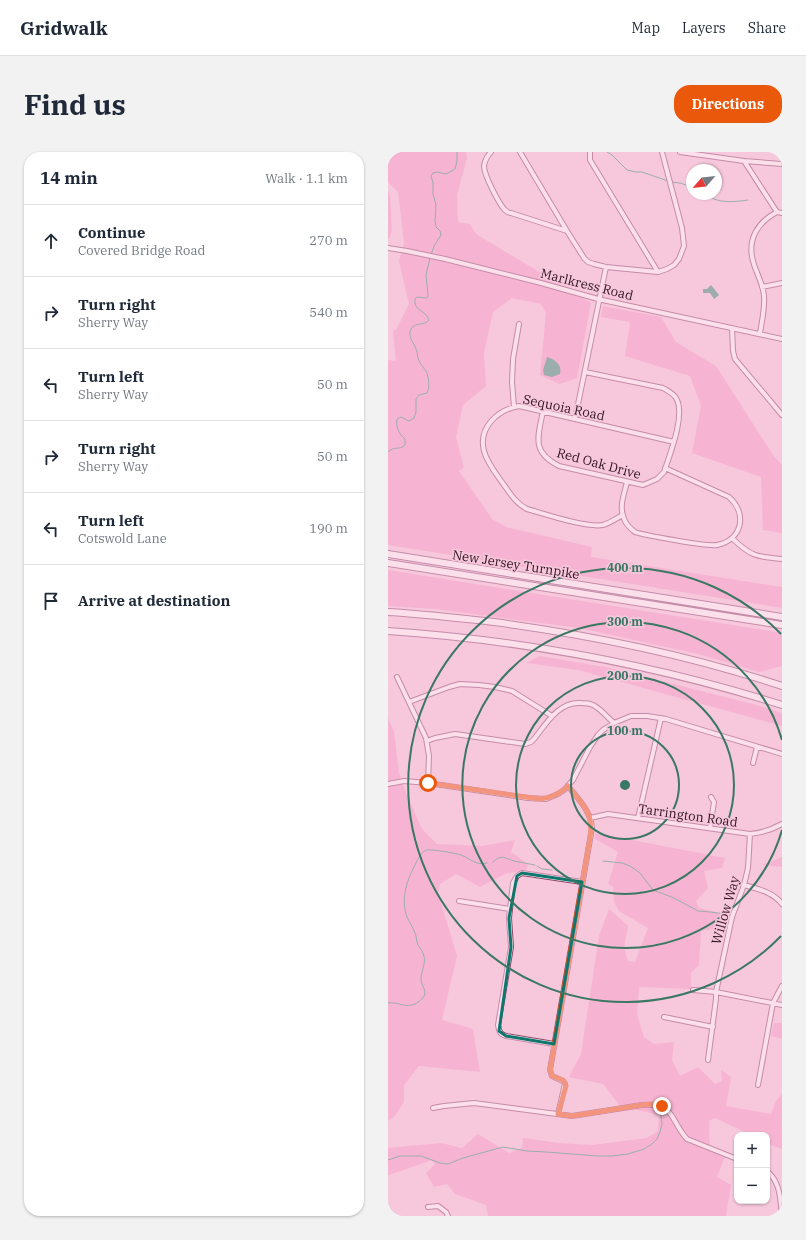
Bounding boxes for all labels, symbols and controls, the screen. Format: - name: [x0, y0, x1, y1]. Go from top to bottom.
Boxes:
- text: Gridwalk: [20, 16, 107, 40]
- text: Map: [632, 19, 660, 37]
- text: Layers: [682, 19, 726, 37]
- text: Share: [748, 19, 786, 37]
- button: Directions: [674, 85, 782, 123]
- text: Find us: [24, 86, 126, 123]
- north arrow: [686, 164, 722, 200]
- text: 14 min: [40, 167, 98, 189]
- text: Walk · 1.1 km: [265, 170, 348, 187]
- text: Continue: [78, 223, 145, 242]
- icon: ahead: [40, 230, 62, 252]
- text: 270 m: [309, 232, 348, 249]
- text: Covered Bridge Road: [78, 242, 206, 259]
- street label: Marlkress Road: [539, 265, 635, 304]
- text: Turn right: [78, 295, 156, 314]
- icon: right: [40, 302, 62, 324]
- text: 540 m: [309, 304, 348, 321]
- text: Sherry Way: [78, 314, 148, 331]
- text: Turn left: [78, 367, 144, 386]
- icon: left: [40, 374, 62, 396]
- text: 50 m: [317, 376, 348, 393]
- text: Sherry Way: [78, 386, 148, 403]
- street label: Sequoia Road: [521, 391, 606, 424]
- text: Turn right: [78, 439, 156, 458]
- street label: Red Oak Drive: [555, 444, 643, 483]
- icon: right: [40, 446, 62, 468]
- text: 50 m: [317, 448, 348, 465]
- text: Sherry Way: [78, 458, 148, 475]
- text: Turn left: [78, 511, 144, 530]
- icon: left: [40, 518, 62, 540]
- text: 190 m: [309, 520, 348, 537]
- text: Cotswold Lane: [78, 530, 167, 547]
- street label: New Jersey Turnpike: [451, 546, 581, 583]
- text: 400 m: [607, 560, 643, 575]
- icon: arrive: [40, 590, 62, 612]
- text: Arrive at destination: [78, 591, 230, 610]
- text: 300 m: [607, 614, 643, 629]
- text: 200 m: [607, 668, 643, 683]
- text: 100 m: [607, 723, 643, 738]
- route start: [419, 774, 437, 792]
- centre of rings: [618, 778, 632, 792]
- street label: Tarrington Road: [637, 800, 739, 831]
- street label: Willow Way: [708, 874, 743, 946]
- route end: [653, 1097, 671, 1115]
- map controls: [734, 1132, 770, 1204]
- button: +: [734, 1132, 770, 1168]
- button: −: [734, 1168, 770, 1204]

